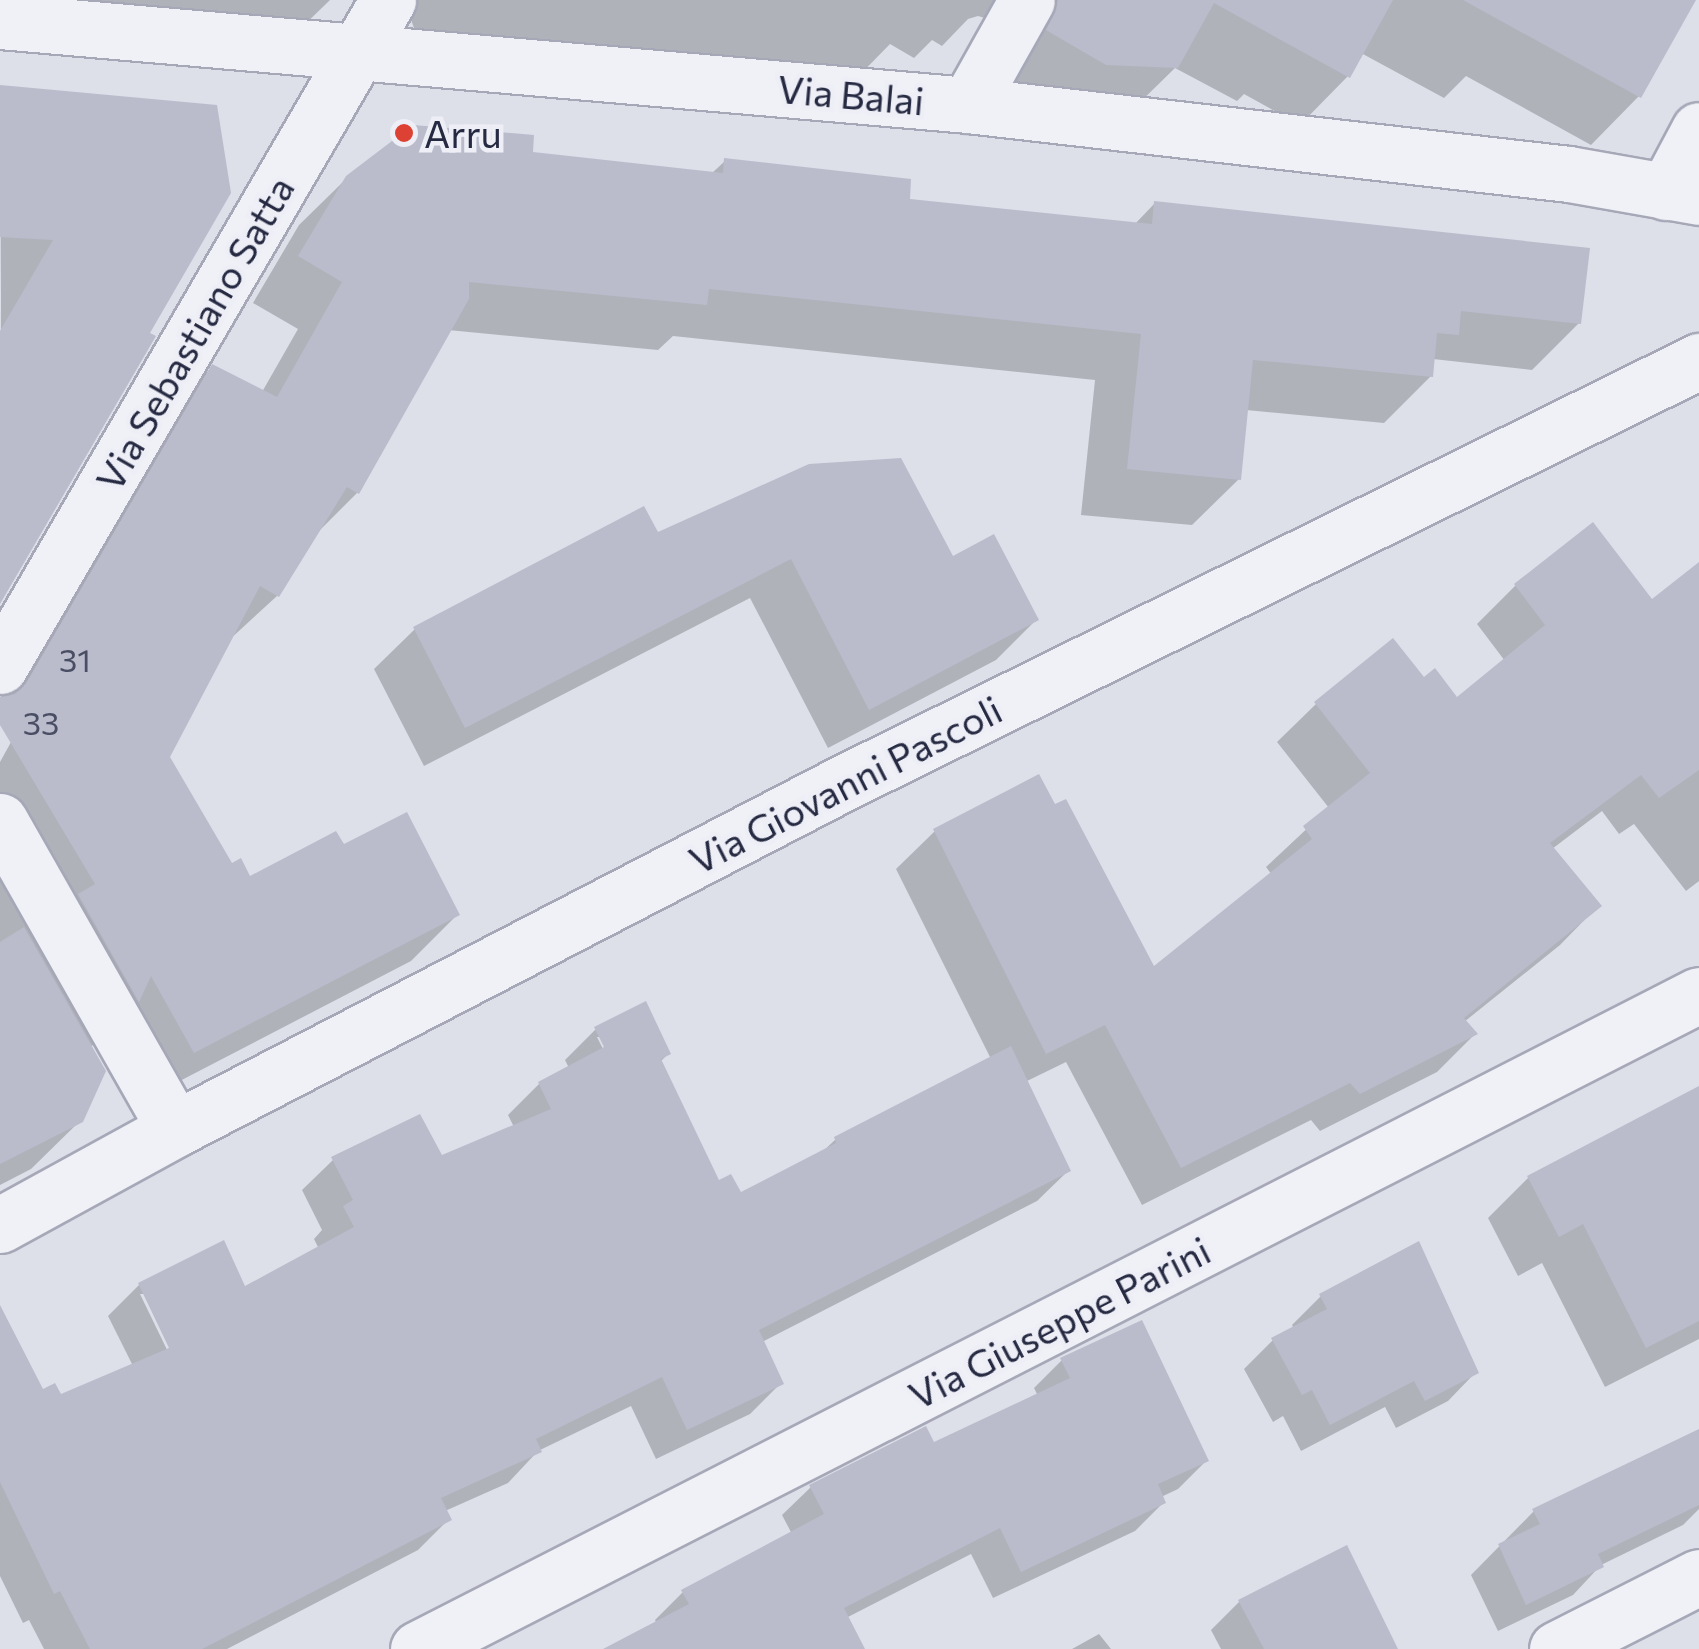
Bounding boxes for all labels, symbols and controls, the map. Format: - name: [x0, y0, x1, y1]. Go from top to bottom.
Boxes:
- street label: Via Balai: [776, 65, 926, 123]
- place label: Arru: [424, 110, 502, 156]
- marker: Arru: [393, 122, 415, 144]
- street label: Via Sebastiano Satta: [85, 168, 303, 498]
- house number: 31: [59, 640, 91, 678]
- street label: Via Giovanni Pascoli: [681, 686, 1009, 882]
- house number: 33: [23, 703, 59, 741]
- street label: Via Giuseppe Parini: [901, 1226, 1217, 1418]

